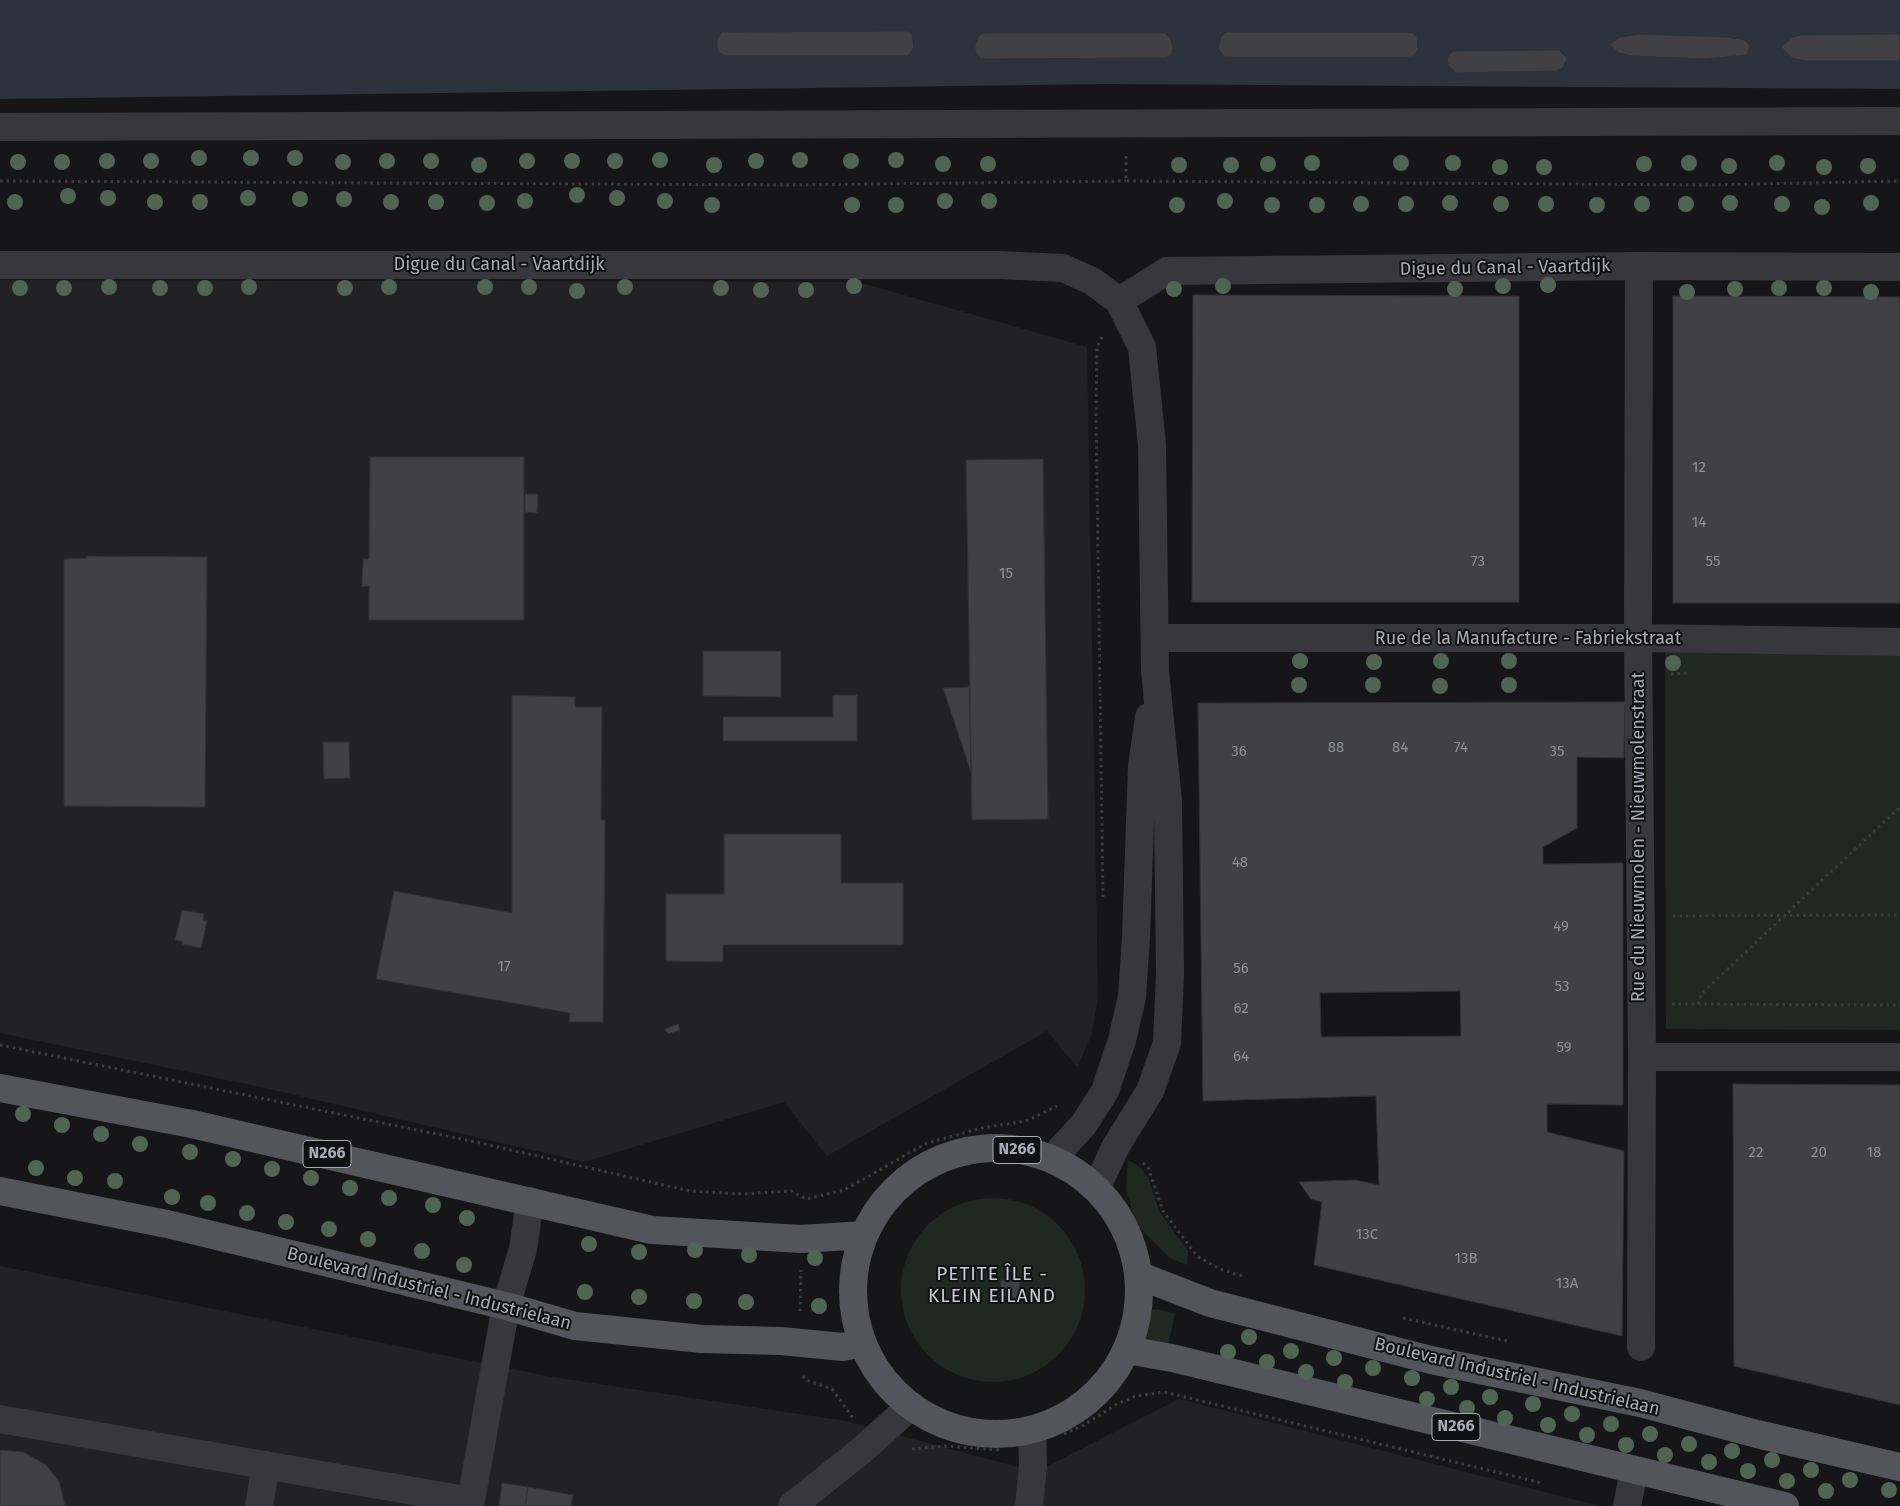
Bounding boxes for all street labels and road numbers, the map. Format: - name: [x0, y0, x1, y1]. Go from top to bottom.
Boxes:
- street label: Digue du Canal - Vaartdijk: [394, 254, 604, 276]
- street label: Digue du Canal - Vaartdijk: [1399, 255, 1611, 281]
- street label: Rue de la Manufacture - Fabriekstraat: [1375, 628, 1681, 650]
- street label: Rue du Nieuwmolen - Nieuwmolenstraat: [1628, 672, 1650, 1002]
- road number: N266: [993, 1136, 1041, 1164]
- road number: N266: [303, 1140, 351, 1168]
- street label: Boulevard Industriel - Industrielaan: [285, 1243, 573, 1335]
- street label: Boulevard Industriel - Industrielaan: [1372, 1334, 1662, 1420]
- road number: N266: [1432, 1414, 1480, 1440]

